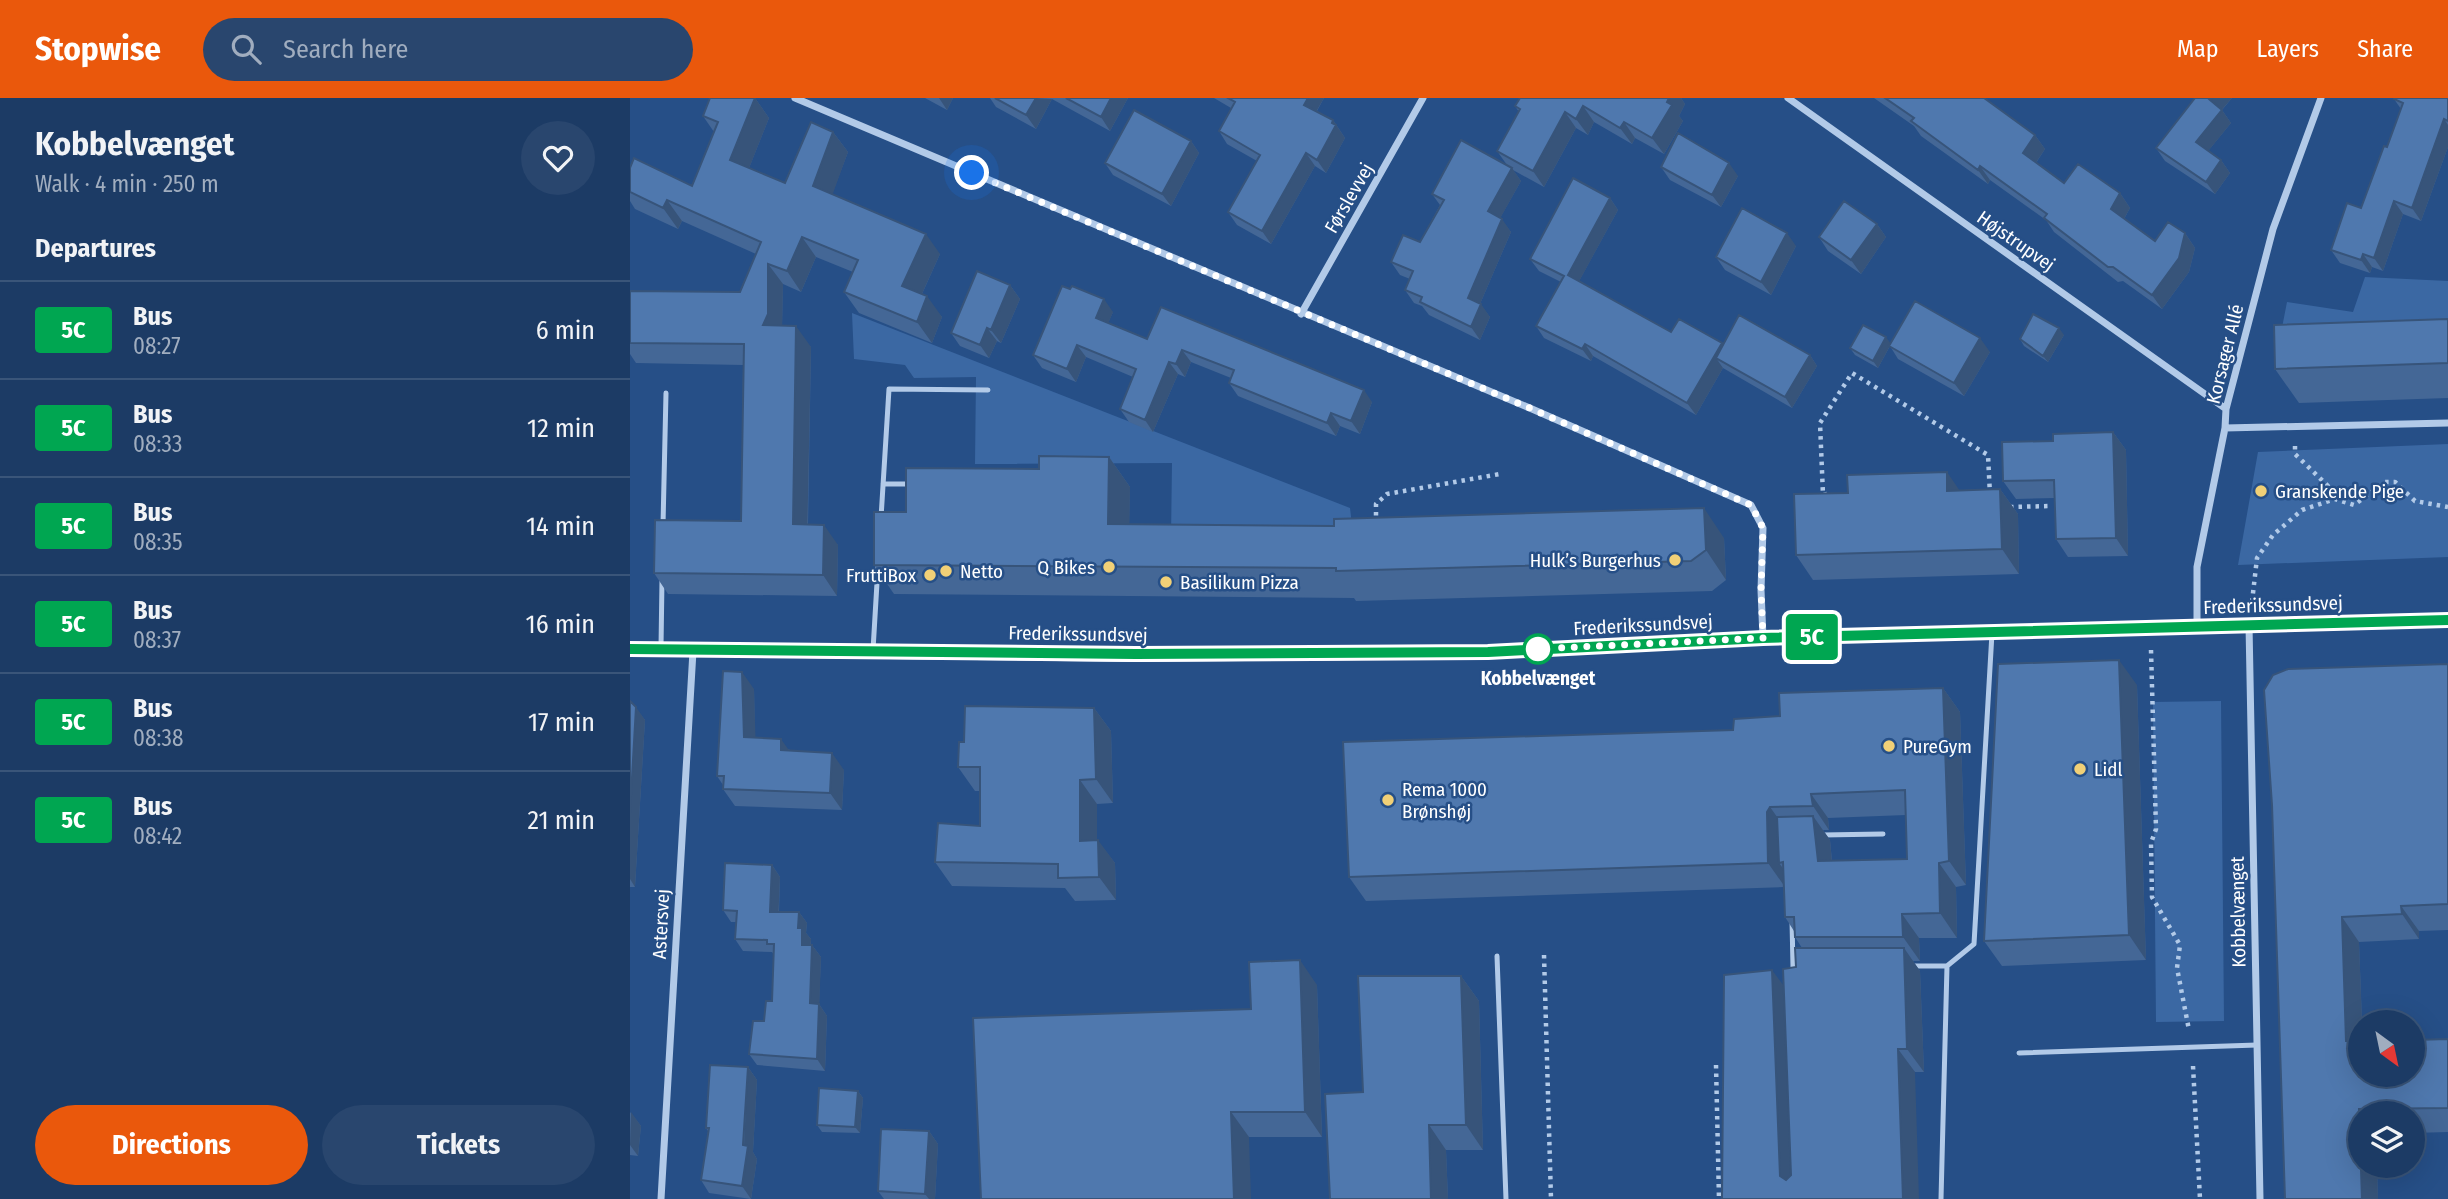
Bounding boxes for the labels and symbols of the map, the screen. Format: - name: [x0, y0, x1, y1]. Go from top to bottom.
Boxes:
- your location: [954, 155, 989, 190]
- street label: Førslevvej: [1320, 159, 1378, 237]
- street label: Højstrupvej: [1973, 206, 2059, 276]
- street label: Korsager Allé: [2202, 302, 2248, 406]
- place label: Granskende Pige: [2275, 480, 2404, 503]
- marker: Granskende Pige: [2253, 483, 2269, 499]
- place label: Hulk’s Burgerhus: [1530, 549, 1661, 572]
- marker: Hulk’s Burgerhus: [1667, 552, 1683, 568]
- place label: Q Bikes: [1037, 556, 1095, 579]
- marker: Q Bikes: [1101, 559, 1117, 575]
- place label: Netto: [960, 560, 1003, 583]
- marker: Netto: [938, 563, 954, 579]
- place label: FruttiBox: [846, 564, 917, 587]
- marker: FruttiBox: [922, 567, 938, 583]
- place label: Basilikum Pizza: [1180, 571, 1299, 594]
- marker: Basilikum Pizza: [1158, 574, 1174, 590]
- street label: Frederikssundsvej: [2203, 591, 2343, 619]
- street label: Frederikssundsvej: [1573, 610, 1713, 640]
- line badge: 5C: [1780, 614, 1844, 660]
- street label: Frederikssundsvej: [1008, 621, 1148, 647]
- marker: Kobbelvænget: [1523, 634, 1553, 664]
- place label: Kobbelvænget: [1481, 667, 1596, 690]
- place label: PureGym: [1903, 735, 1972, 758]
- marker: PureGym: [1881, 738, 1897, 754]
- place label: Lidl: [2094, 758, 2122, 781]
- marker: Lidl: [2072, 761, 2088, 777]
- place label: Rema 1000 Brønshøj: [1402, 778, 1487, 823]
- marker: Rema 1000 Brønshøj: [1380, 792, 1396, 808]
- street label: Kobbelvænget: [2226, 855, 2250, 968]
- street label: Astersvej: [648, 888, 674, 960]
- north arrow: [2348, 1010, 2426, 1087]

